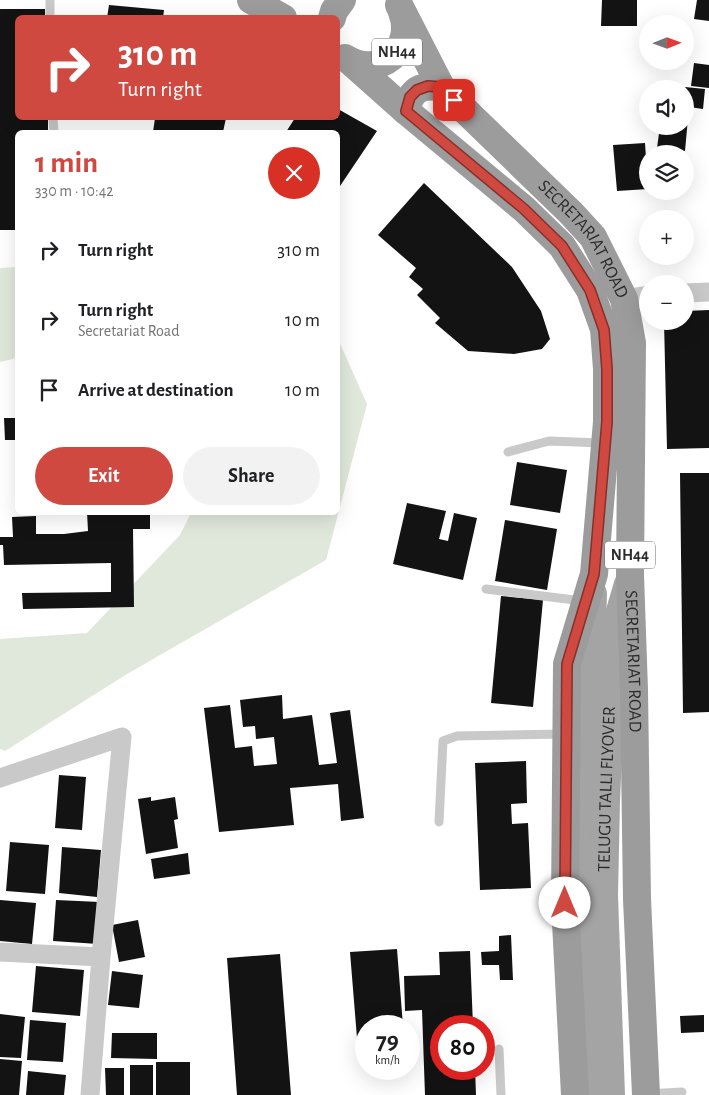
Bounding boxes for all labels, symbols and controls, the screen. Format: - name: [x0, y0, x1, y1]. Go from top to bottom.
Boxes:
- north arrow: [639, 15, 694, 70]
- map controls: [639, 15, 694, 330]
- icon: right: [35, 35, 100, 100]
- text: 310 m: [118, 37, 197, 72]
- road number: NH44: [372, 38, 422, 66]
- text: Turn right: [118, 78, 202, 100]
- pin: [433, 79, 475, 121]
- button: sound: [639, 80, 694, 135]
- icon: arrive: [440, 86, 468, 114]
- button: layers: [639, 145, 694, 200]
- button: close: [268, 147, 320, 199]
- text: 1 min: [35, 148, 98, 178]
- street label: SECRETARIAT ROAD: [534, 177, 631, 301]
- text: 330 m · 10:42: [35, 183, 114, 199]
- button: +: [639, 210, 694, 265]
- icon: right: [35, 236, 63, 264]
- text: Turn right: [78, 241, 153, 260]
- text: 310 m: [277, 241, 320, 260]
- button: −: [639, 275, 694, 330]
- text: Turn right: [78, 301, 153, 320]
- icon: right: [35, 306, 63, 334]
- text: 10 m: [285, 311, 320, 330]
- text: Secretariat Road: [78, 323, 180, 339]
- icon: arrive: [35, 376, 63, 404]
- text: Arrive at destination: [78, 381, 234, 400]
- text: 10 m: [285, 381, 320, 400]
- button: Exit: [35, 447, 173, 505]
- button: Share: [183, 447, 320, 505]
- road number: NH44: [605, 542, 655, 568]
- street label: SECRETARIAT ROAD: [622, 590, 644, 732]
- street label: TELUGU TALLI FLYOVER: [595, 706, 619, 872]
- position arrow: [538, 876, 590, 928]
- speed limit sign: 80: [430, 1015, 495, 1080]
- text: 79: [376, 1029, 399, 1054]
- text: km/h: [375, 1054, 400, 1066]

